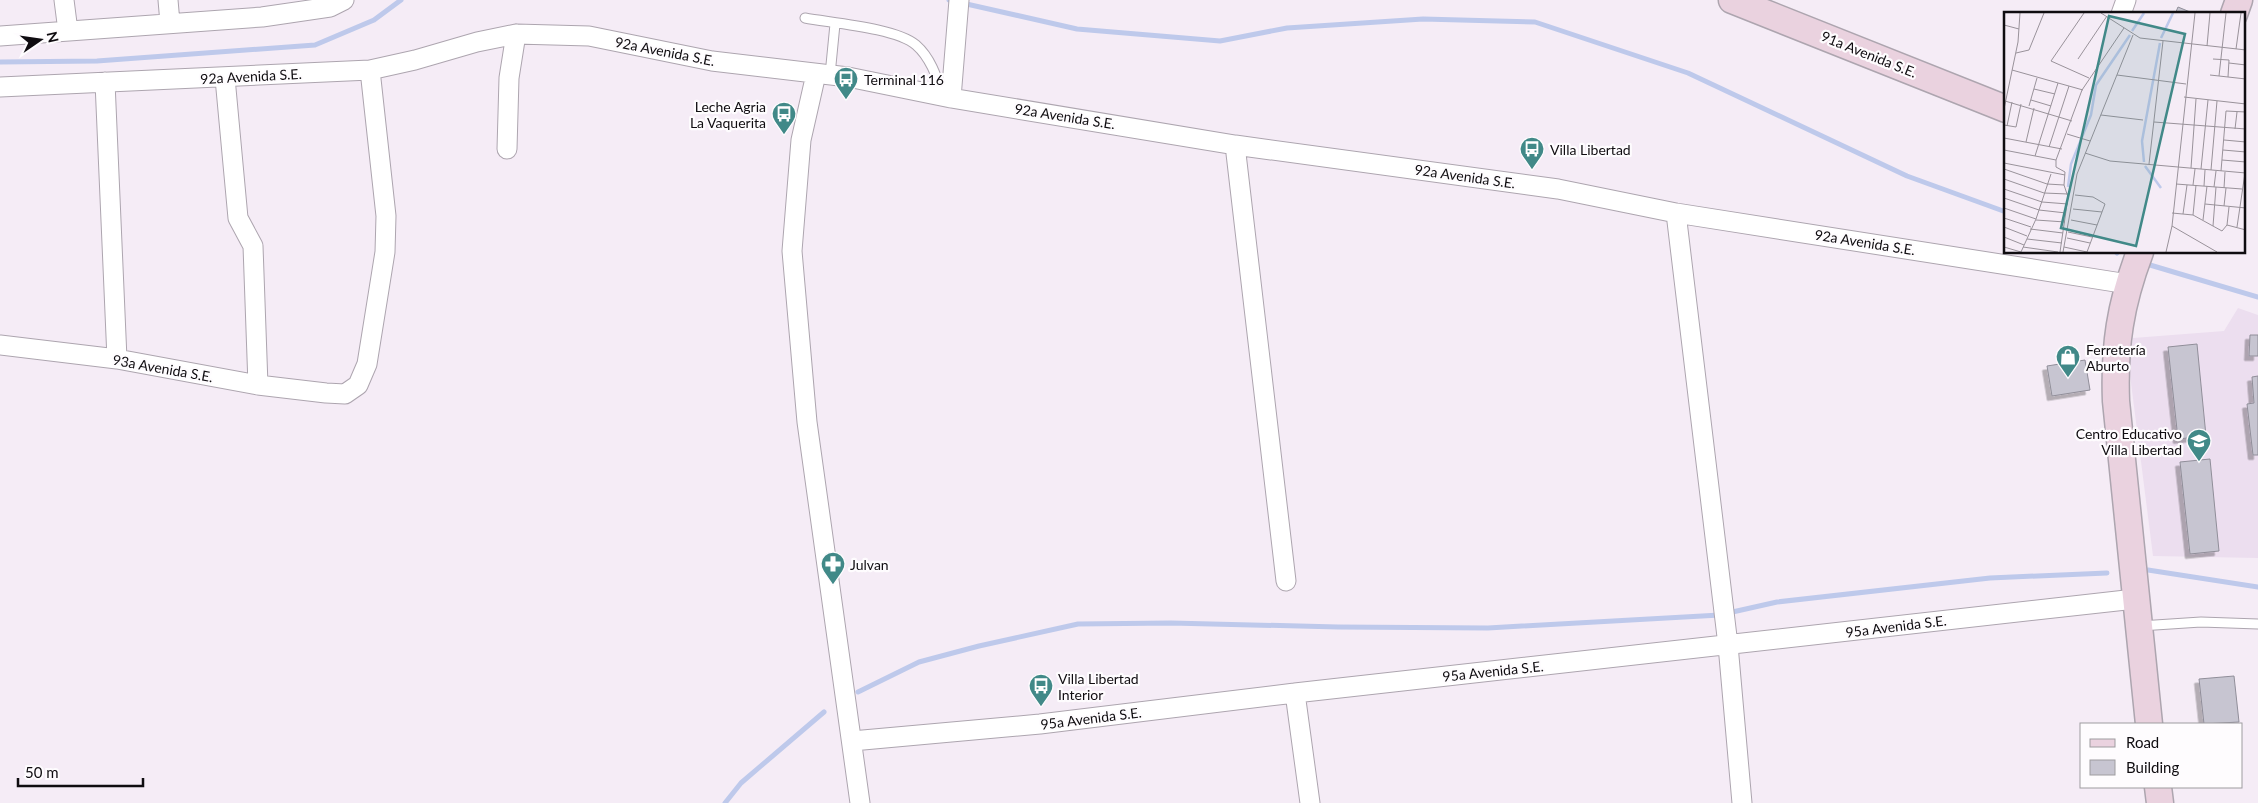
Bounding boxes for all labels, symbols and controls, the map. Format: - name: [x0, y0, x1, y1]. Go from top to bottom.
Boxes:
- inset map: [2004, 12, 2246, 254]
- north arrow: [15, 15, 65, 65]
- street label: 91a Avenida S.E.: [1819, 27, 1919, 81]
- text: N: [44, 30, 63, 44]
- street label: 92a Avenida S.E.: [614, 33, 716, 69]
- street label: 92a Avenida S.E.: [200, 65, 302, 87]
- bus stop icon: Terminal 116: [833, 66, 859, 100]
- place label: Terminal 116: [864, 71, 944, 88]
- place label: Leche Agria La Vaquerita: [690, 98, 766, 131]
- street label: 92a Avenida S.E.: [1014, 100, 1116, 132]
- bus stop icon: Leche Agria La Vaquerita: [771, 101, 797, 135]
- bus stop icon: Villa Libertad: [1519, 136, 1545, 170]
- place label: Villa Libertad: [1550, 141, 1631, 158]
- street label: 92a Avenida S.E.: [1414, 161, 1516, 191]
- street label: 92a Avenida S.E.: [1814, 226, 1916, 258]
- place label: Ferretería Aburto: [2086, 341, 2146, 374]
- shop icon: Ferretería Aburto: [2055, 344, 2081, 378]
- street label: 93a Avenida S.E.: [112, 351, 214, 385]
- place label: Centro Educativo Villa Libertad: [2076, 425, 2182, 458]
- school or university icon: Centro Educativo Villa Libertad: [2186, 428, 2212, 462]
- pharmacy icon: Julvan: [820, 551, 846, 585]
- place label: Julvan: [850, 556, 889, 573]
- street label: 95a Avenida S.E.: [1845, 611, 1947, 641]
- street label: 95a Avenida S.E.: [1442, 657, 1544, 685]
- place label: Villa Libertad Interior: [1058, 670, 1139, 703]
- bus stop icon: Villa Libertad Interior: [1028, 673, 1054, 707]
- street label: 95a Avenida S.E.: [1040, 703, 1142, 733]
- legend: [2080, 723, 2243, 788]
- text: Road: [2126, 733, 2159, 751]
- scale bar: [18, 756, 142, 788]
- text: Building: [2126, 758, 2179, 776]
- text: 50 m: [25, 763, 59, 781]

